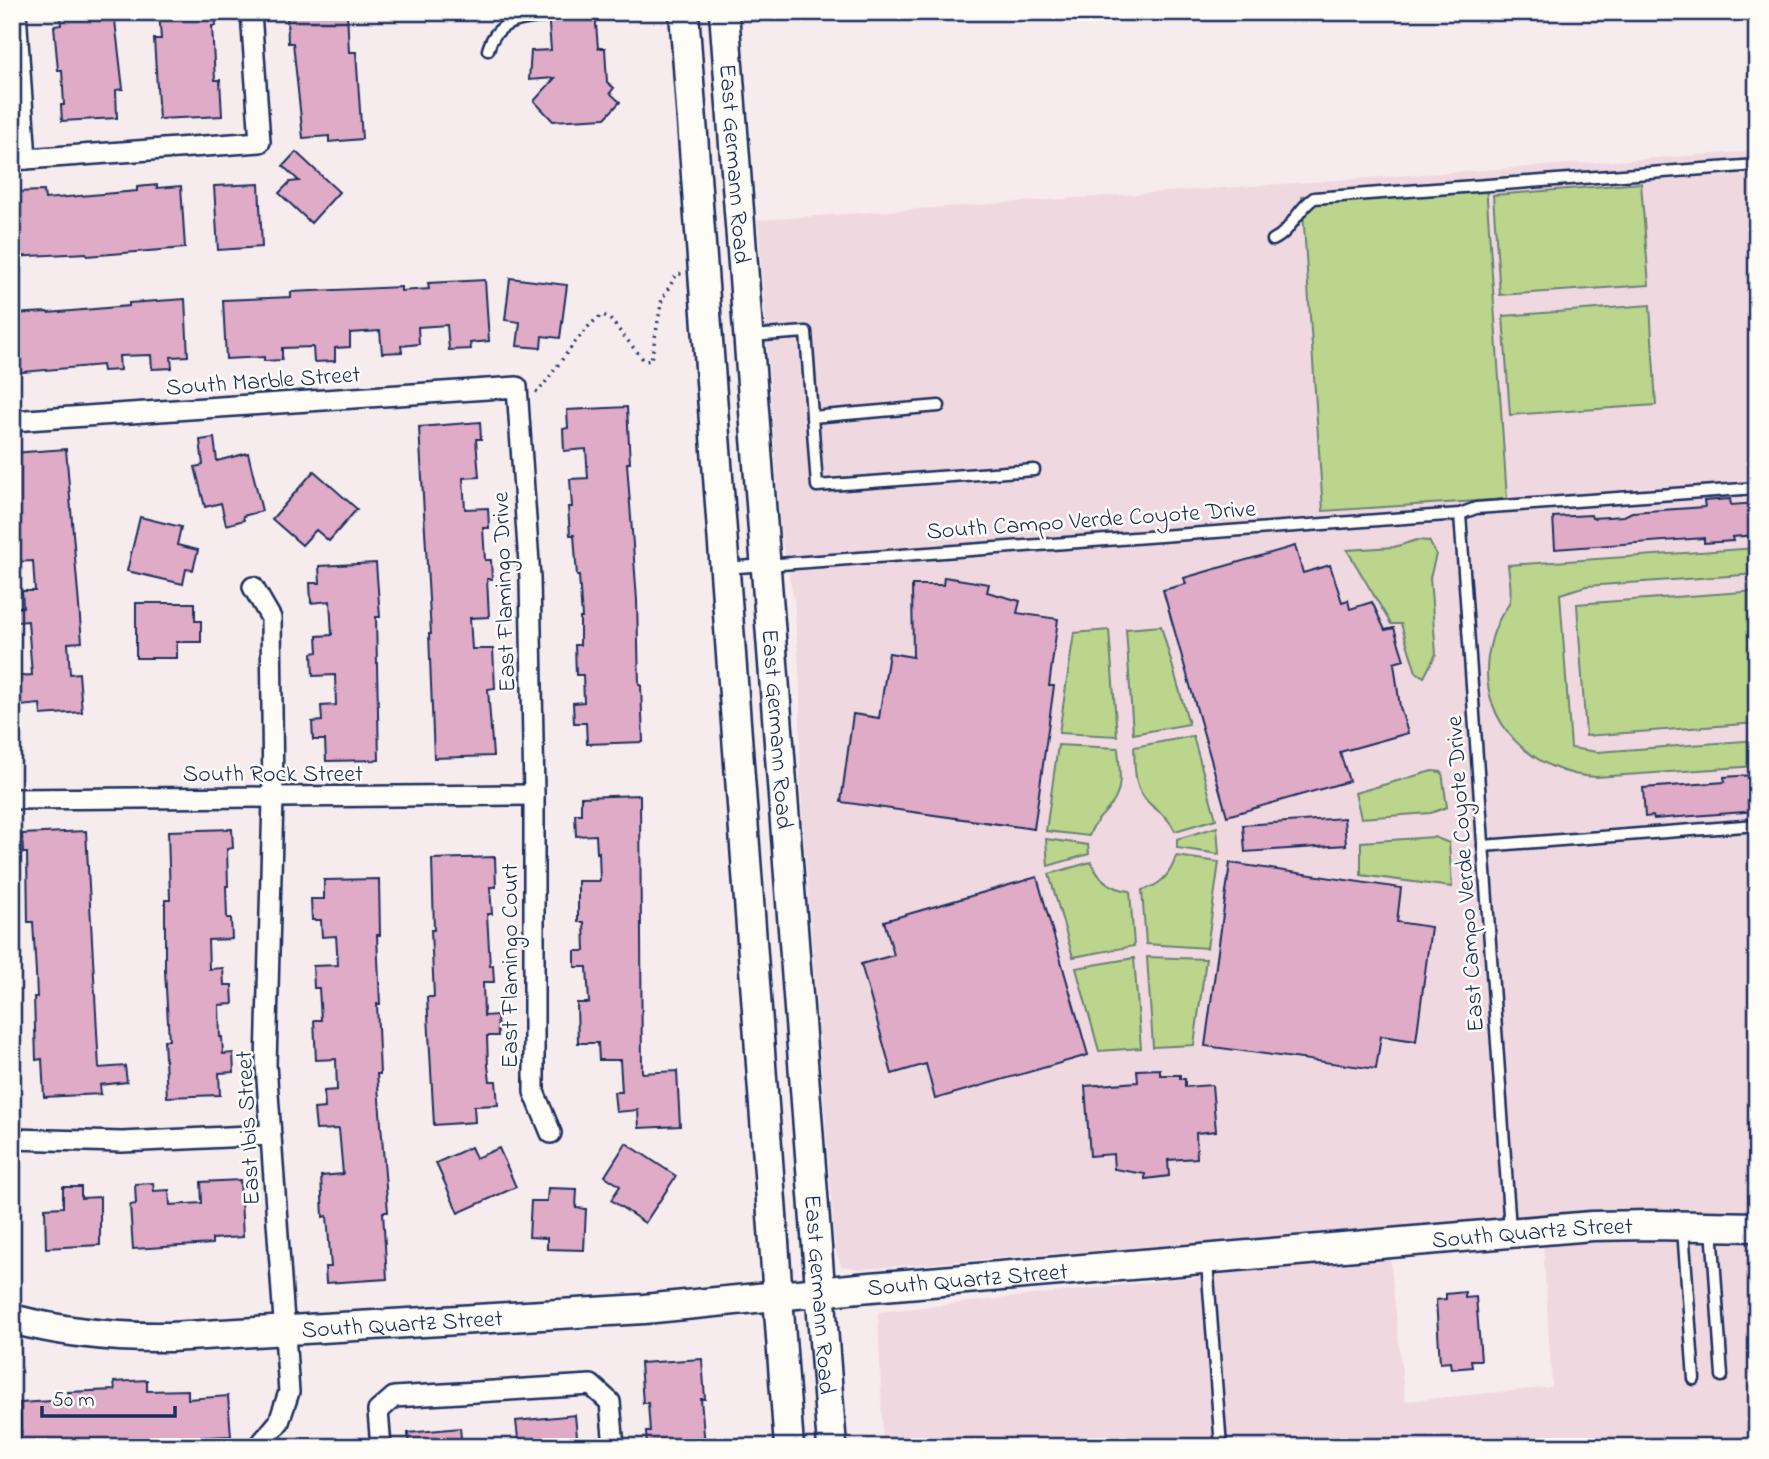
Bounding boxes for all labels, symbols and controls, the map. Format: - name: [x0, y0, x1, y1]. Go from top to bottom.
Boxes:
- street label: East Germann Road: [708, 62, 758, 266]
- street label: South Marble Street: [165, 358, 362, 407]
- street label: East Flamingo Drive: [485, 491, 526, 693]
- street label: South Campo Verde Coyote Drive: [925, 493, 1257, 551]
- street label: East Germann Road: [750, 628, 800, 831]
- street label: East Campo Verde Coyote Drive: [1438, 714, 1496, 1033]
- street label: South Rock Street: [183, 758, 363, 793]
- street label: East Flamingo Court: [494, 863, 529, 1069]
- street label: East Ibis Street: [228, 1049, 271, 1206]
- street label: East Germann Road: [793, 1193, 843, 1396]
- street label: South Quartz Street: [1431, 1210, 1633, 1259]
- street label: South Quartz Street: [866, 1255, 1069, 1307]
- street label: South Quartz Street: [301, 1302, 504, 1349]
- scale bar: [42, 1375, 175, 1419]
- text: 50 m: [52, 1386, 95, 1416]

